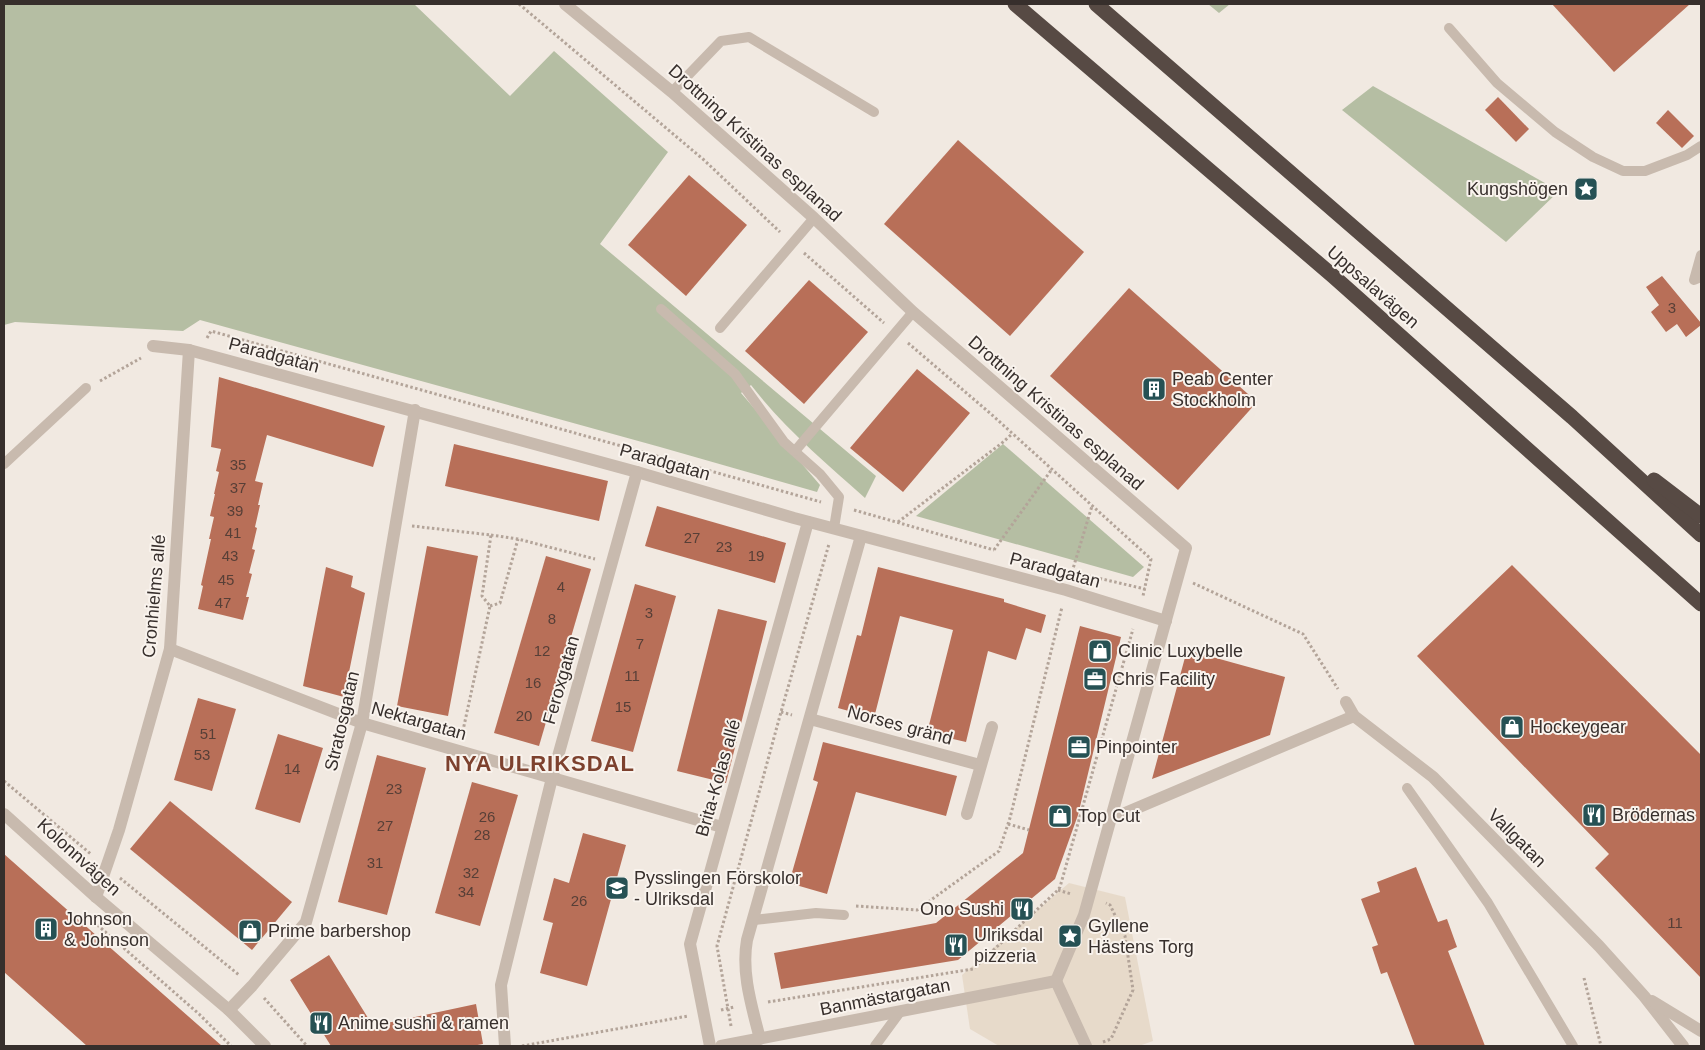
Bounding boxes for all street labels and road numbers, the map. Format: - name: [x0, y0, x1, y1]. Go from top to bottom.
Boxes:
- street label: Drottning Kristinas esplanad: [665, 60, 845, 226]
- street label: Uppsalavägen: [1323, 242, 1423, 332]
- street label: Drottning Kristinas esplanad: [964, 332, 1148, 494]
- street label: Paradgatan: [226, 333, 322, 377]
- street label: Paradgatan: [618, 440, 712, 484]
- street label: Cronhielms allé: [139, 533, 169, 659]
- street label: Paradgatan: [1007, 548, 1103, 592]
- street label: Feroxgatan: [539, 633, 583, 727]
- street label: Stratosgatan: [321, 669, 363, 773]
- street label: Nektargatan: [369, 698, 469, 744]
- street label: Norses gränd: [845, 701, 955, 749]
- street label: Brita-Kolas allé: [692, 717, 744, 839]
- street label: Vallgatan: [1484, 805, 1550, 871]
- street label: Kolonnvägen: [33, 814, 125, 900]
- street label: Banmästargatan: [818, 975, 952, 1019]

